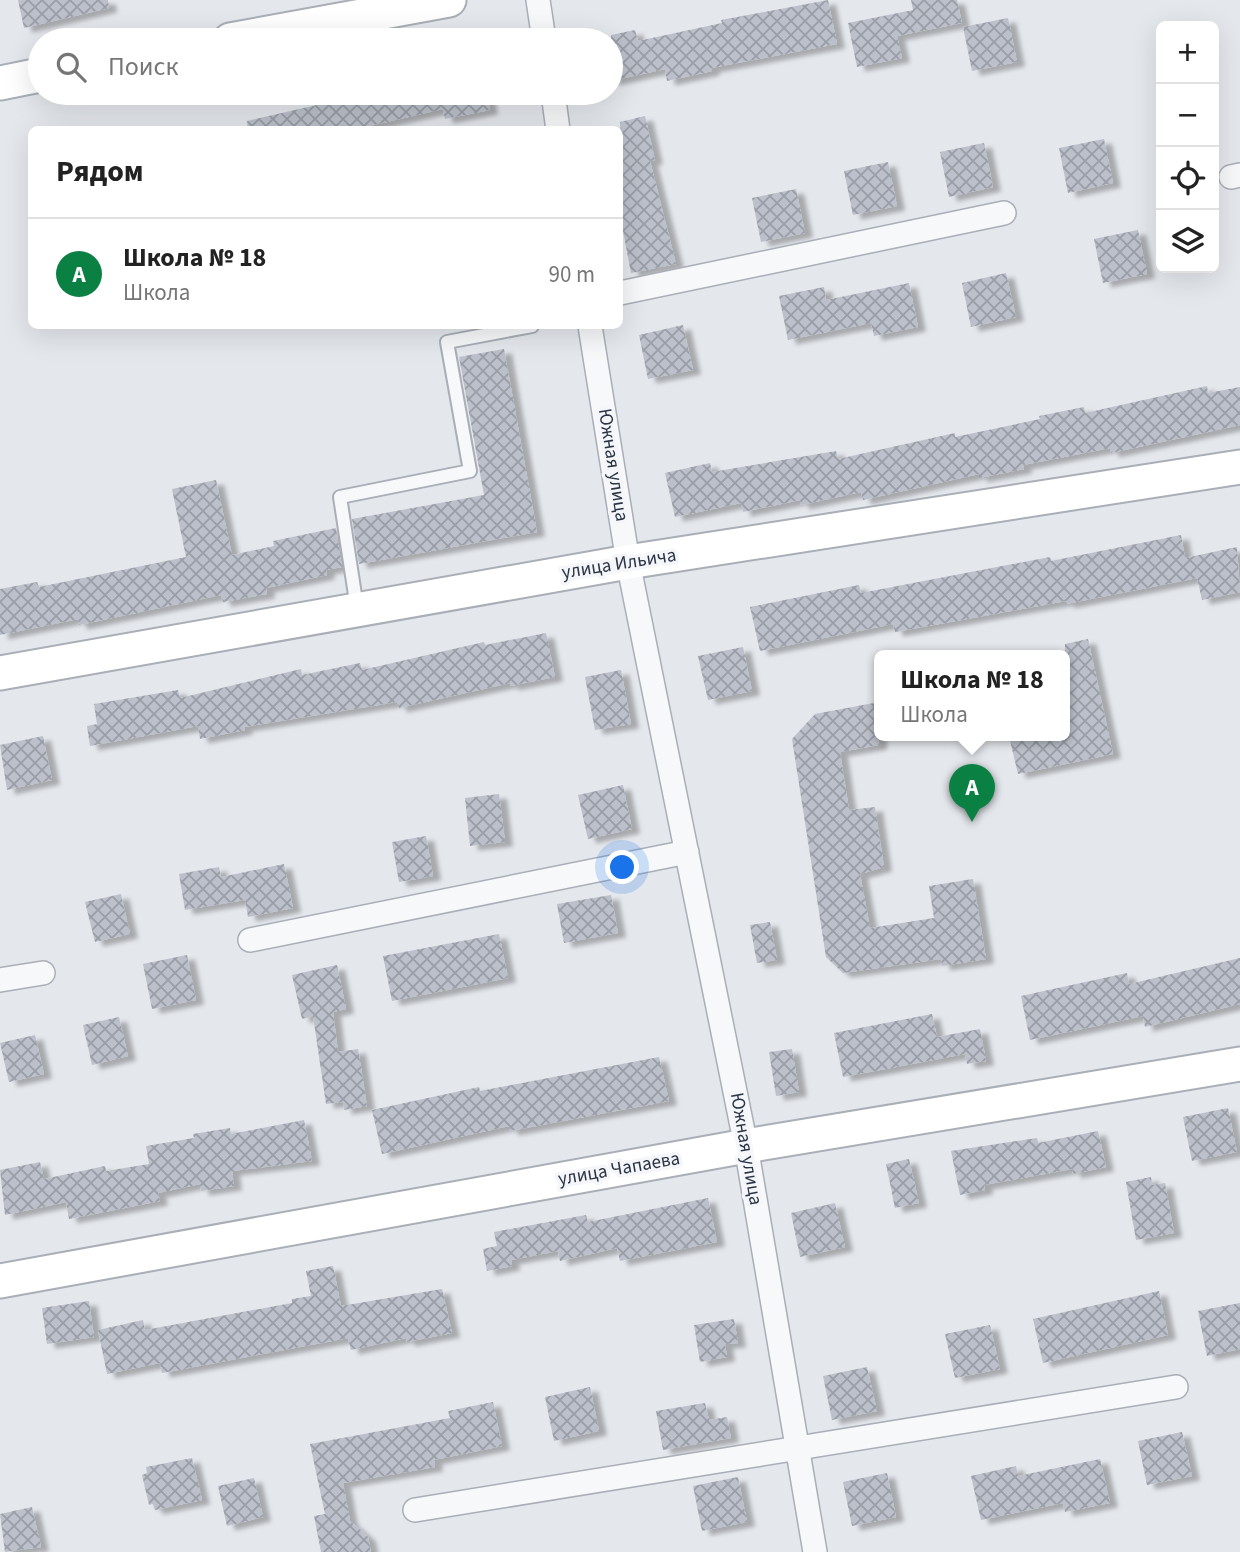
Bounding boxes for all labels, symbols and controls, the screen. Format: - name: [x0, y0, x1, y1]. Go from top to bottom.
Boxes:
- map controls: [1156, 21, 1219, 273]
- button: +: [1156, 21, 1219, 84]
- search box: [28, 28, 623, 105]
- icon: search: [52, 48, 90, 86]
- text: Поиск: [108, 48, 178, 85]
- button: −: [1156, 84, 1219, 147]
- button: locate: [1156, 147, 1219, 210]
- text: Рядом: [56, 150, 144, 193]
- button: layers: [1156, 210, 1219, 273]
- text: Школа № 18: [123, 239, 266, 276]
- text: A: [72, 258, 86, 291]
- text: 90 m: [548, 258, 595, 291]
- text: Школа: [123, 276, 190, 309]
- street label: Южная улица: [591, 407, 635, 523]
- street label: улица Ильича: [560, 542, 678, 586]
- popup: [874, 650, 1070, 741]
- text: Школа № 18: [900, 661, 1044, 698]
- text: Школа: [900, 698, 968, 731]
- pin: A: [949, 764, 995, 822]
- your location: [605, 850, 639, 884]
- street label: Южная улица: [723, 1091, 769, 1207]
- street label: улица Чапаева: [556, 1145, 682, 1193]

